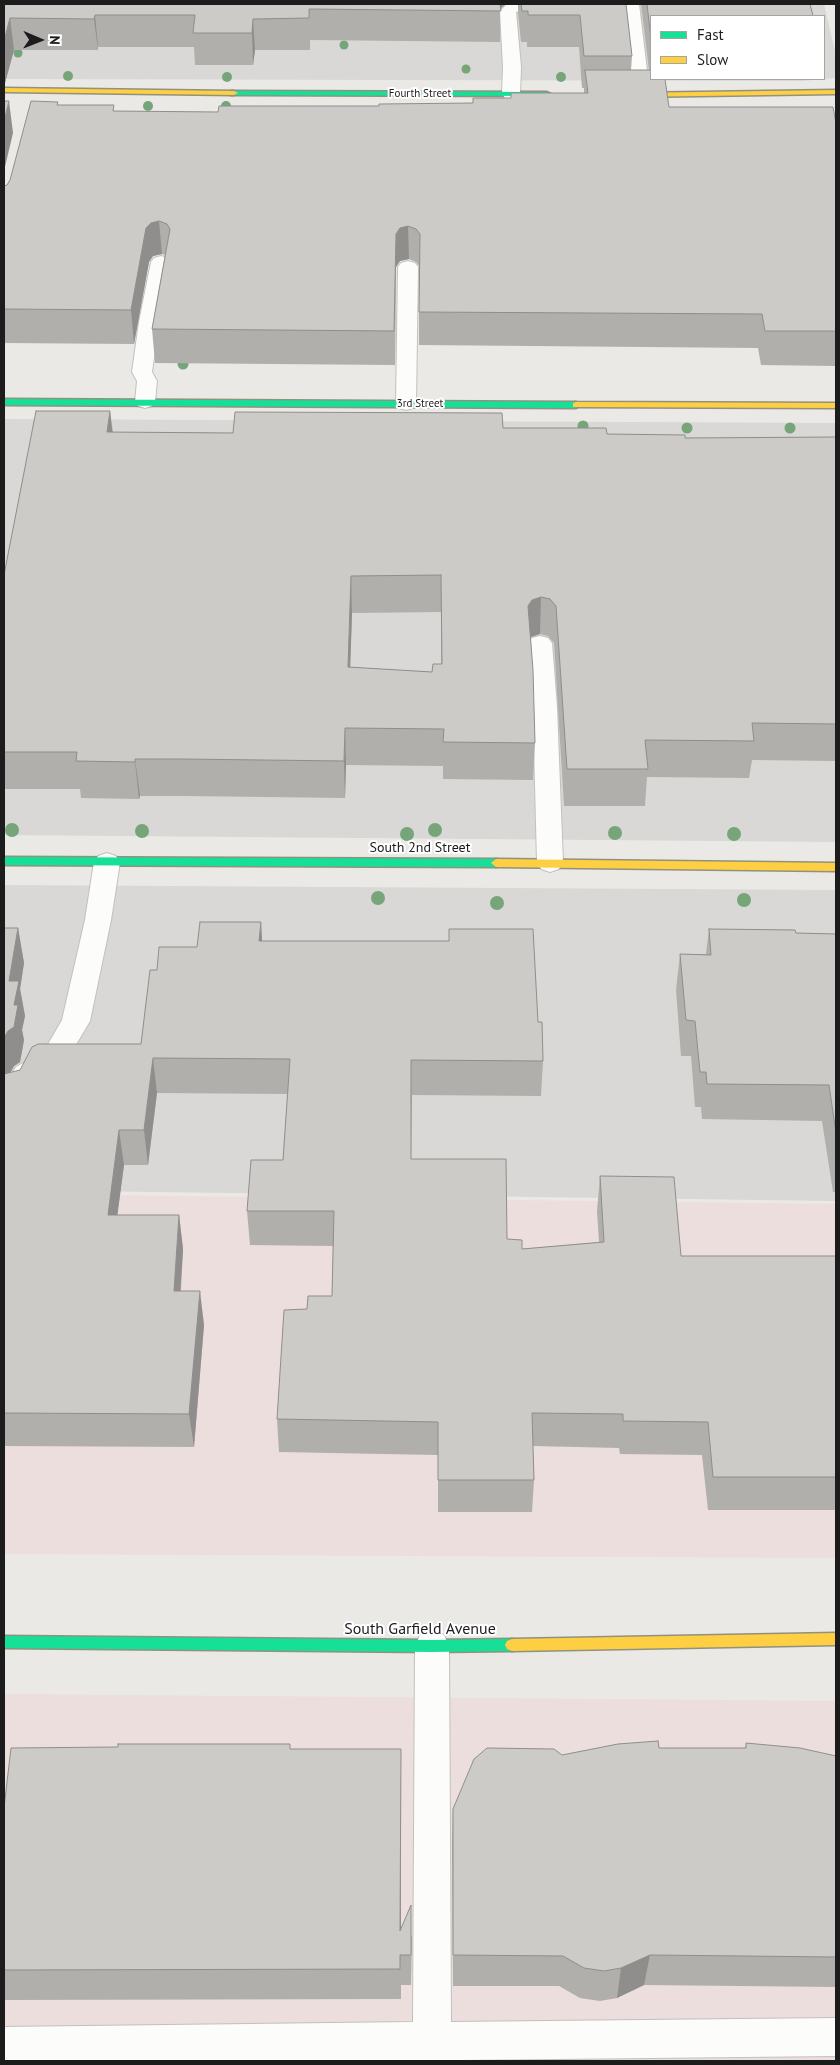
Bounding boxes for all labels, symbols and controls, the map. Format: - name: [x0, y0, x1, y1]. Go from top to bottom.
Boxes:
- north arrow: [15, 15, 65, 65]
- legend: [650, 15, 825, 80]
- text: Fast: [697, 25, 724, 44]
- text: N: [46, 35, 64, 45]
- text: Slow: [697, 50, 728, 69]
- street label: Fourth Street: [389, 87, 451, 101]
- street label: 3rd Street: [397, 397, 443, 411]
- street label: South 2nd Street: [370, 840, 470, 856]
- street label: South Garfield Avenue: [344, 1619, 496, 1639]

